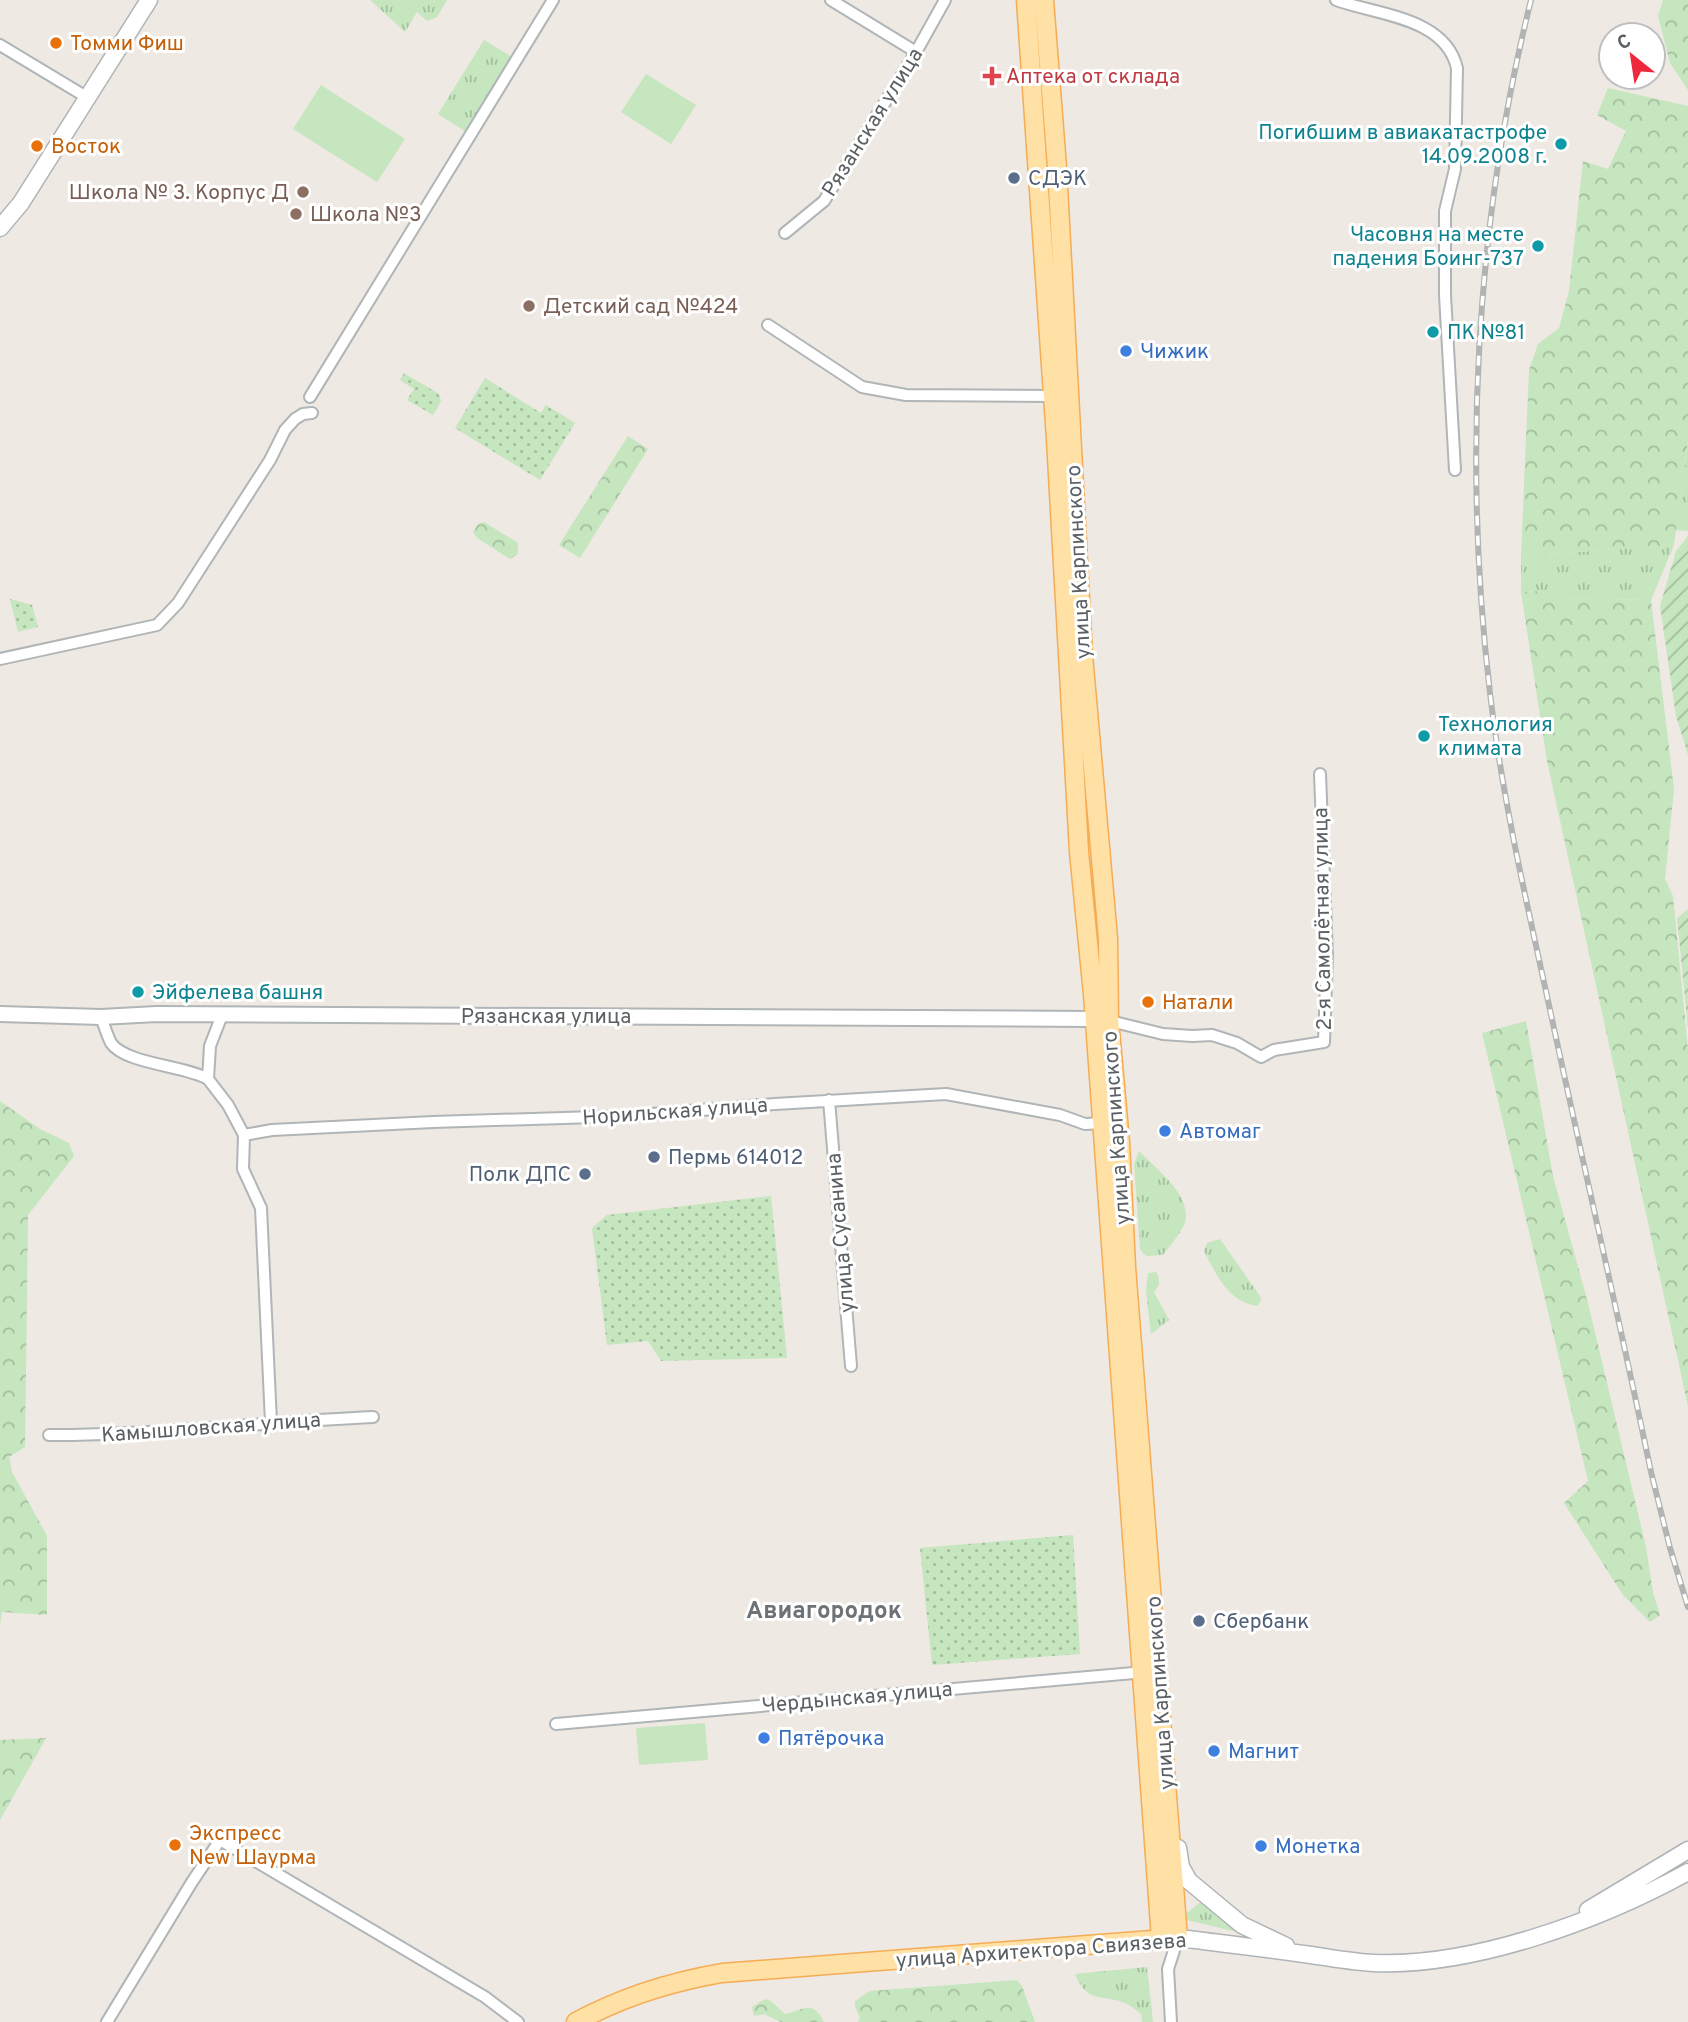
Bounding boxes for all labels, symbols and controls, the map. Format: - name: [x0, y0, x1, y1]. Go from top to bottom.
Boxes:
- north arrow: [1597, 21, 1667, 91]
- text: С: [1613, 30, 1636, 56]
- place label: Томми Фиш: [70, 31, 184, 58]
- marker: Томми Фиш: [48, 35, 64, 51]
- street label: Рязанская улица: [817, 43, 930, 202]
- place label: Аптека от склада: [1006, 64, 1180, 91]
- marker: Аптека от склада: [984, 68, 1000, 84]
- place label: Погибшим в авиакатастрофе 14.09.2008 г.: [1258, 120, 1547, 171]
- place label: Восток: [51, 134, 121, 161]
- marker: Погибшим в авиакатастрофе 14.09.2008 г.: [1553, 136, 1569, 152]
- marker: Восток: [29, 138, 45, 154]
- place label: СДЭК: [1028, 166, 1087, 193]
- marker: СДЭК: [1006, 170, 1022, 186]
- place label: Школа № 3. Корпус Д: [69, 180, 289, 207]
- marker: Школа № 3. Корпус Д: [295, 184, 311, 200]
- place label: Школа №3: [310, 202, 422, 229]
- marker: Школа №3: [288, 206, 304, 222]
- place label: Часовня на месте падения Боинг-737: [1333, 222, 1524, 273]
- marker: Часовня на месте падения Боинг-737: [1530, 238, 1546, 254]
- place label: Детский сад №424: [543, 294, 738, 321]
- marker: Детский сад №424: [521, 298, 537, 314]
- place label: ПК №81: [1447, 320, 1525, 347]
- marker: ПК №81: [1425, 324, 1441, 340]
- place label: Чижик: [1140, 339, 1209, 366]
- marker: Чижик: [1118, 343, 1134, 359]
- street label: улица Карпинского: [1061, 464, 1098, 660]
- place label: Технология климата: [1438, 712, 1553, 763]
- marker: Технология климата: [1416, 728, 1432, 744]
- street label: 2-я Самолётная улица: [1308, 807, 1339, 1031]
- place label: Эйфелева башня: [152, 980, 323, 1007]
- marker: Эйфелева башня: [130, 984, 146, 1000]
- place label: Натали: [1162, 990, 1233, 1017]
- marker: Натали: [1140, 994, 1156, 1010]
- street label: Рязанская улица: [461, 1004, 631, 1031]
- street label: улица Карпинского: [1097, 1030, 1138, 1226]
- street label: Норильская улица: [581, 1093, 769, 1132]
- place label: Автомаг: [1179, 1119, 1261, 1146]
- marker: Автомаг: [1157, 1123, 1173, 1139]
- place label: Пермь 614012: [668, 1145, 803, 1172]
- marker: Пермь 614012: [646, 1149, 662, 1165]
- street label: улица Сусанина: [821, 1152, 862, 1314]
- place label: Полк ДПС: [469, 1162, 571, 1189]
- marker: Полк ДПС: [577, 1166, 593, 1182]
- street label: Камышловская улица: [100, 1407, 322, 1450]
- street label: улица Карпинского: [1141, 1595, 1182, 1791]
- district label: Авиагородок: [746, 1597, 902, 1627]
- place label: Сбербанк: [1213, 1609, 1309, 1636]
- marker: Сбербанк: [1191, 1613, 1207, 1629]
- street label: Чердынская улица: [760, 1677, 954, 1720]
- place label: Пятёрочка: [778, 1726, 884, 1753]
- marker: Пятёрочка: [756, 1730, 772, 1746]
- place label: Магнит: [1228, 1739, 1299, 1766]
- marker: Магнит: [1206, 1743, 1222, 1759]
- place label: Экспресс New Шаурма: [189, 1821, 316, 1872]
- place label: Монетка: [1275, 1834, 1360, 1861]
- marker: Экспресс New Шаурма: [167, 1837, 183, 1853]
- marker: Монетка: [1253, 1838, 1269, 1854]
- street label: улица Архитектора Свиязева: [895, 1928, 1187, 1975]

